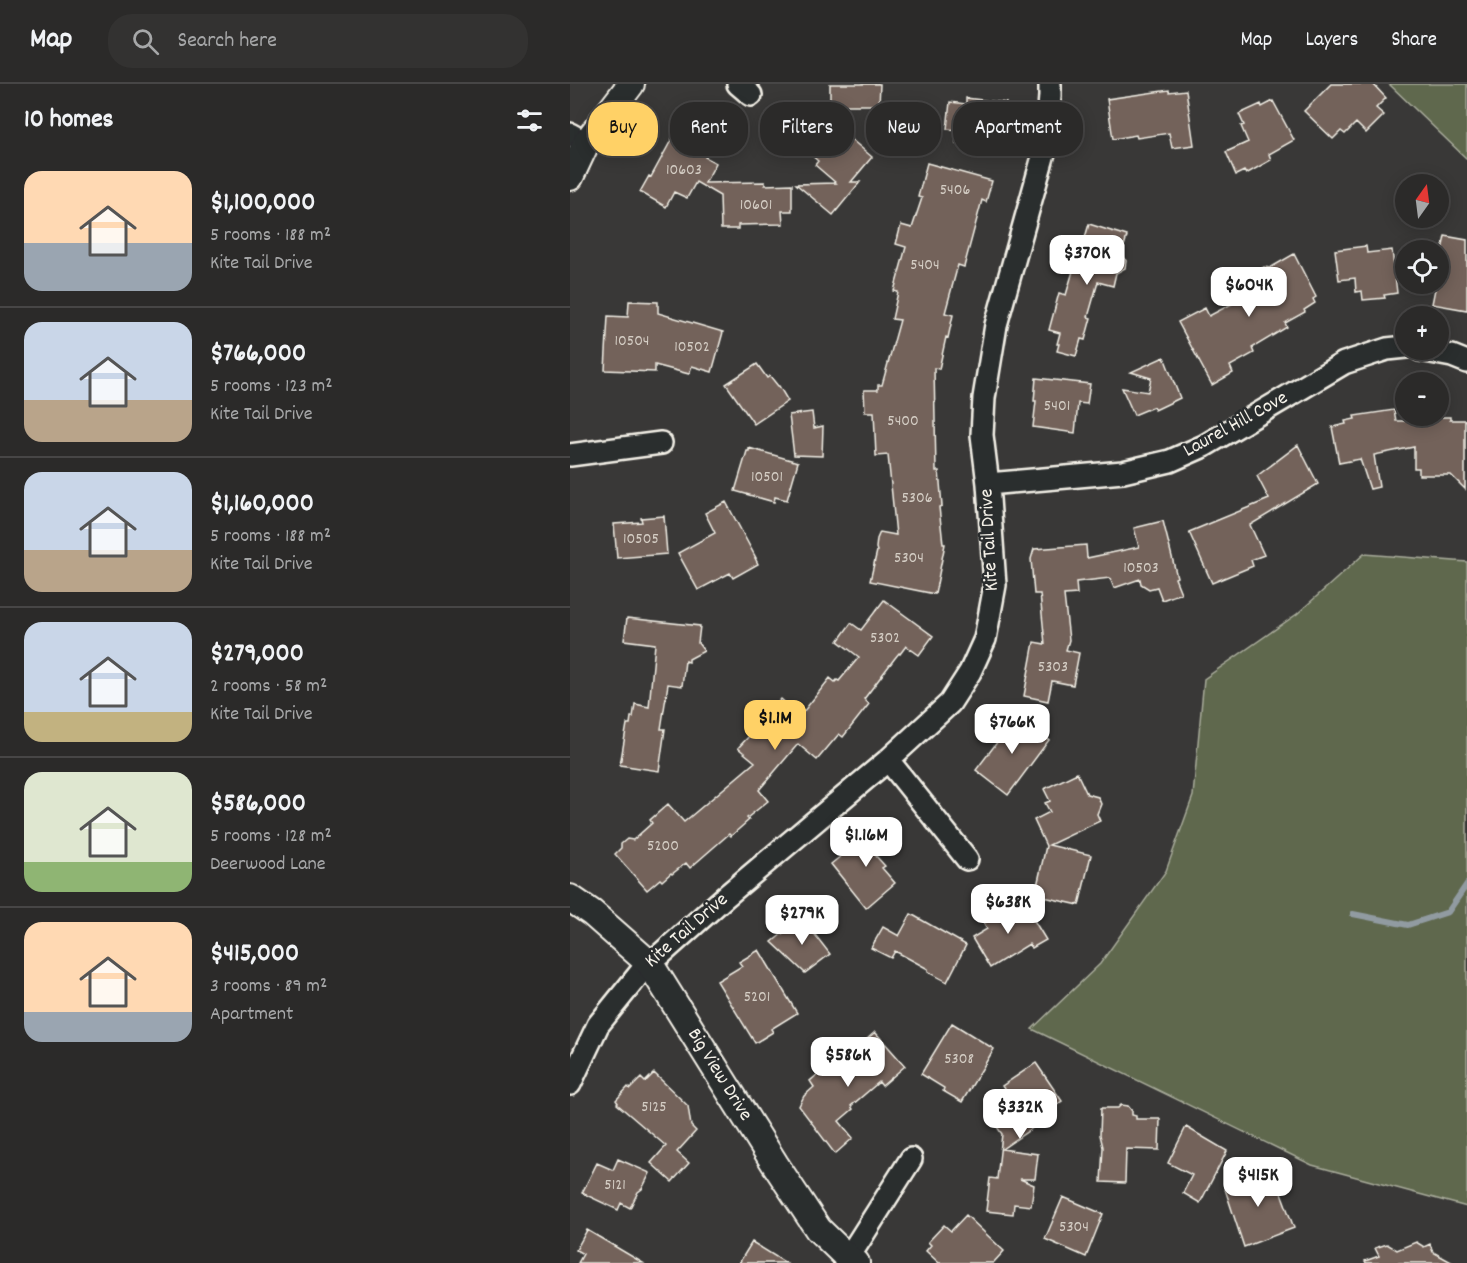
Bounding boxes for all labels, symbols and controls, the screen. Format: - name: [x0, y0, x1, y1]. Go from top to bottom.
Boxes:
- search box: [108, 14, 528, 68]
- text: Map: [30, 21, 72, 61]
- icon: search: [129, 25, 162, 58]
- text: Search here: [177, 26, 277, 57]
- text: Map: [1241, 26, 1272, 56]
- text: Layers: [1305, 26, 1358, 56]
- text: Share: [1391, 26, 1437, 56]
- text: 10 homes: [24, 102, 114, 139]
- chip: Buy: [588, 102, 658, 156]
- chip: Rent: [670, 102, 748, 156]
- chip: Filters: [760, 102, 854, 156]
- chip: New: [866, 102, 941, 156]
- chip: Apartment: [953, 102, 1083, 156]
- icon: filters: [513, 104, 546, 137]
- house number: 10603: [666, 159, 702, 182]
- north arrow: [1395, 174, 1449, 228]
- map controls: [1395, 174, 1449, 426]
- house number: 5406: [940, 179, 970, 202]
- text: $1,100,000: [210, 185, 315, 222]
- house number: 10601: [740, 194, 772, 217]
- icon: home: [72, 195, 144, 267]
- text: 5 rooms · 188 m²: [210, 222, 331, 250]
- pin: $370K: [1045, 235, 1129, 286]
- text: $370K: [1064, 240, 1110, 268]
- button: locate: [1395, 240, 1449, 294]
- text: Kite Tail Drive: [210, 250, 313, 278]
- house number: 5404: [910, 254, 940, 277]
- pin: $604K: [1207, 267, 1291, 318]
- text: $604K: [1225, 272, 1273, 300]
- button: +: [1395, 306, 1449, 360]
- house number: 10504: [615, 330, 650, 353]
- text: $766,000: [210, 336, 306, 373]
- house number: 10502: [674, 336, 710, 359]
- icon: home: [72, 346, 144, 418]
- button: −: [1395, 372, 1449, 426]
- text: 5 rooms · 123 m²: [210, 373, 333, 401]
- street label: Laurel Hill Cove: [1179, 385, 1294, 465]
- house number: 5401: [1044, 395, 1070, 418]
- text: Kite Tail Drive: [210, 401, 313, 429]
- house number: 5400: [887, 410, 919, 433]
- house number: 10501: [751, 466, 783, 489]
- text: $1,160,000: [210, 486, 314, 523]
- house number: 5306: [901, 487, 933, 510]
- street label: Kite Tail Drive: [973, 488, 1007, 592]
- icon: home: [72, 496, 144, 568]
- text: 5 rooms · 188 m²: [210, 523, 331, 551]
- house number: 10505: [623, 528, 659, 551]
- house number: 5304: [894, 547, 924, 570]
- text: Kite Tail Drive: [210, 551, 313, 579]
- house number: 10503: [1123, 557, 1159, 580]
- house number: 5302: [870, 627, 900, 650]
- text: $279,000: [210, 636, 304, 673]
- icon: home: [72, 646, 144, 718]
- house number: 5303: [1038, 656, 1068, 679]
- text: 2 rooms · 58 m²: [210, 673, 327, 701]
- pin: $1.1M: [733, 700, 817, 751]
- text: Kite Tail Drive: [210, 701, 313, 729]
- pin: $766K: [970, 704, 1054, 755]
- text: $1.1M: [758, 705, 792, 733]
- text: $766K: [989, 709, 1035, 737]
- text: $586,000: [210, 786, 306, 823]
- icon: home: [72, 796, 144, 868]
- pin: $1.16M: [817, 817, 915, 868]
- text: $1.16M: [844, 822, 888, 850]
- text: 5 rooms · 128 m²: [210, 823, 332, 851]
- house number: 5200: [647, 835, 679, 858]
- text: Deerwood Lane: [210, 851, 326, 879]
- pin: $638K: [966, 884, 1050, 935]
- street label: Kite Tail Drive: [639, 887, 735, 975]
- text: $638K: [985, 889, 1031, 917]
- pin: $279K: [760, 895, 844, 946]
- text: $279K: [780, 900, 824, 928]
- text: $415,000: [210, 936, 299, 973]
- icon: home: [72, 946, 144, 1018]
- text: 3 rooms · 89 m²: [210, 973, 327, 1001]
- house number: 5201: [744, 986, 770, 1009]
- text: Apartment: [210, 1001, 293, 1029]
- street label: Big View Drive: [679, 1023, 759, 1127]
- pin: $586K: [806, 1037, 890, 1088]
- text: $586K: [825, 1042, 871, 1070]
- house number: 5308: [944, 1048, 974, 1071]
- pin: $332K: [978, 1089, 1062, 1140]
- text: $332K: [997, 1094, 1043, 1122]
- house number: 5125: [641, 1096, 667, 1119]
- pin: $415K: [1216, 1157, 1300, 1208]
- text: $415K: [1237, 1162, 1279, 1190]
- house number: 5121: [604, 1174, 626, 1197]
- house number: 5304: [1059, 1216, 1089, 1239]

